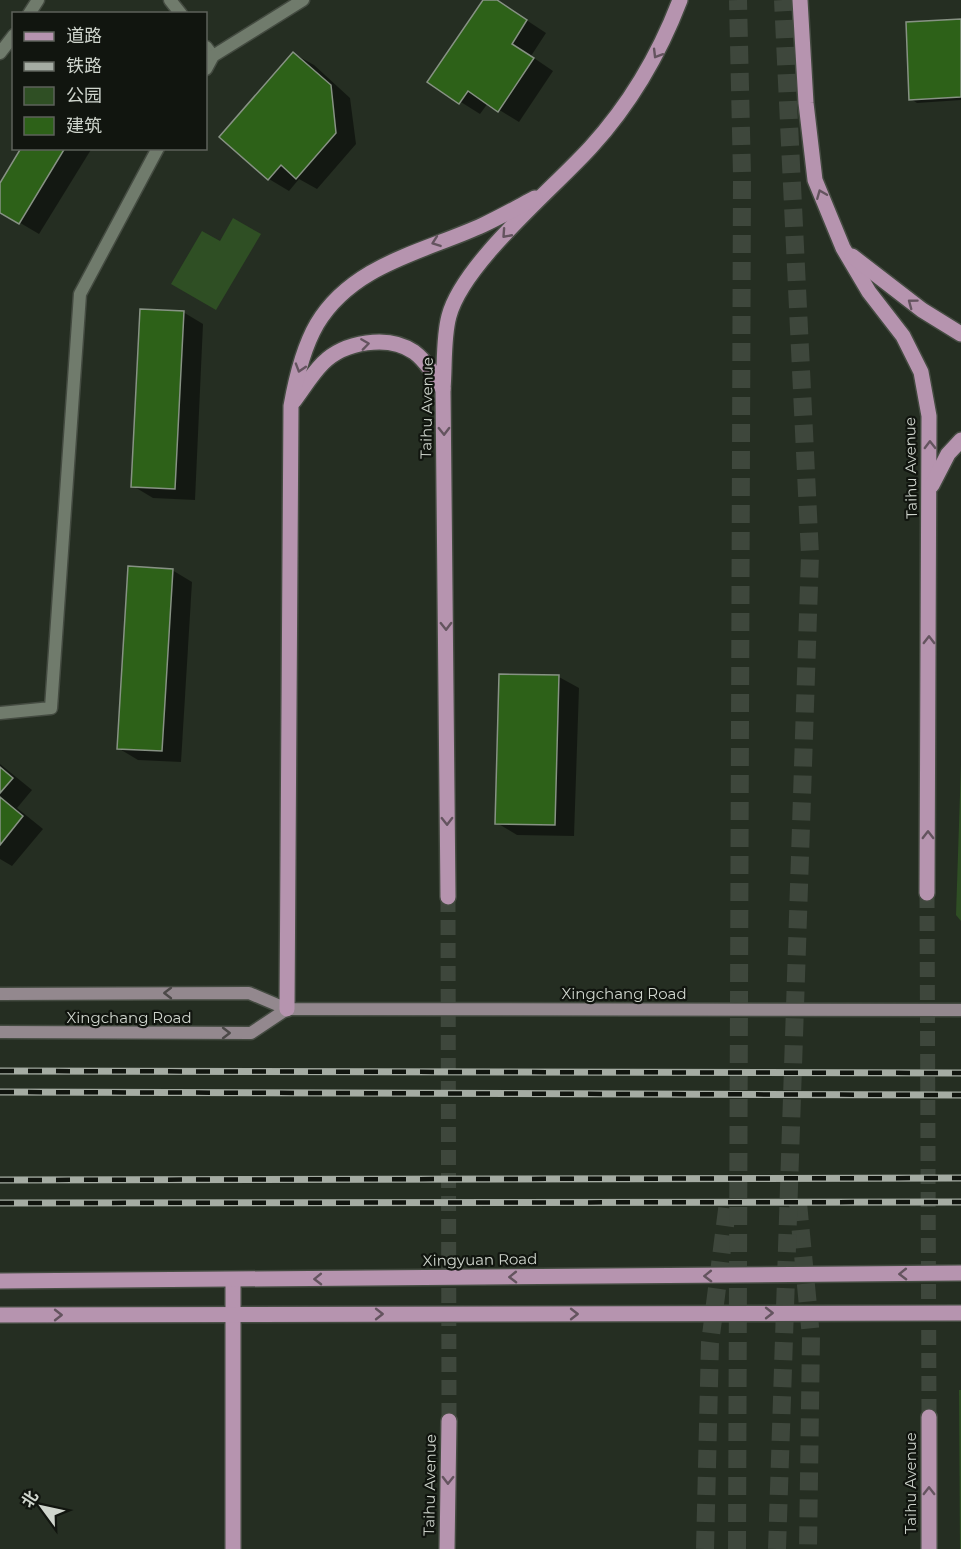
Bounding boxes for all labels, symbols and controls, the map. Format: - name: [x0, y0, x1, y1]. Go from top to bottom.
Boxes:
- legend: [12, 12, 207, 150]
- text: 道路: [66, 25, 102, 47]
- one-way arrow: [653, 48, 665, 58]
- text: 铁路: [66, 55, 102, 77]
- text: 公园: [66, 85, 102, 107]
- text: 建筑: [66, 115, 102, 137]
- one-way arrow: [816, 189, 828, 200]
- one-way arrow: [502, 227, 513, 238]
- one-way arrow: [432, 235, 442, 248]
- one-way arrow: [907, 299, 918, 310]
- one-way arrow: [360, 339, 369, 351]
- street label: Taihu Avenue: [416, 357, 437, 459]
- one-way arrow: [294, 362, 307, 373]
- street label: Taihu Avenue: [900, 417, 921, 519]
- one-way arrow: [438, 426, 450, 435]
- one-way arrow: [924, 440, 936, 449]
- one-way arrow: [439, 621, 452, 630]
- one-way arrow: [923, 635, 935, 644]
- one-way arrow: [441, 816, 453, 825]
- one-way arrow: [922, 830, 934, 839]
- street label: Xingchang Road: [561, 984, 687, 1003]
- one-way arrow: [164, 987, 173, 999]
- street label: Xingchang Road: [66, 1008, 192, 1027]
- one-way arrow: [222, 1027, 231, 1039]
- street label: Xingyuan Road: [423, 1249, 537, 1270]
- one-way arrow: [898, 1268, 907, 1280]
- one-way arrow: [703, 1270, 712, 1282]
- one-way arrow: [508, 1271, 517, 1284]
- one-way arrow: [313, 1273, 322, 1285]
- one-way arrow: [765, 1307, 774, 1319]
- one-way arrow: [375, 1308, 384, 1320]
- one-way arrow: [570, 1308, 579, 1320]
- one-way arrow: [54, 1309, 63, 1321]
- street label: Taihu Avenue: [901, 1432, 920, 1534]
- street label: Taihu Avenue: [419, 1434, 440, 1536]
- one-way arrow: [442, 1475, 454, 1484]
- north arrow: [12, 1477, 72, 1537]
- one-way arrow: [923, 1486, 935, 1495]
- text: 北: [18, 1487, 42, 1511]

